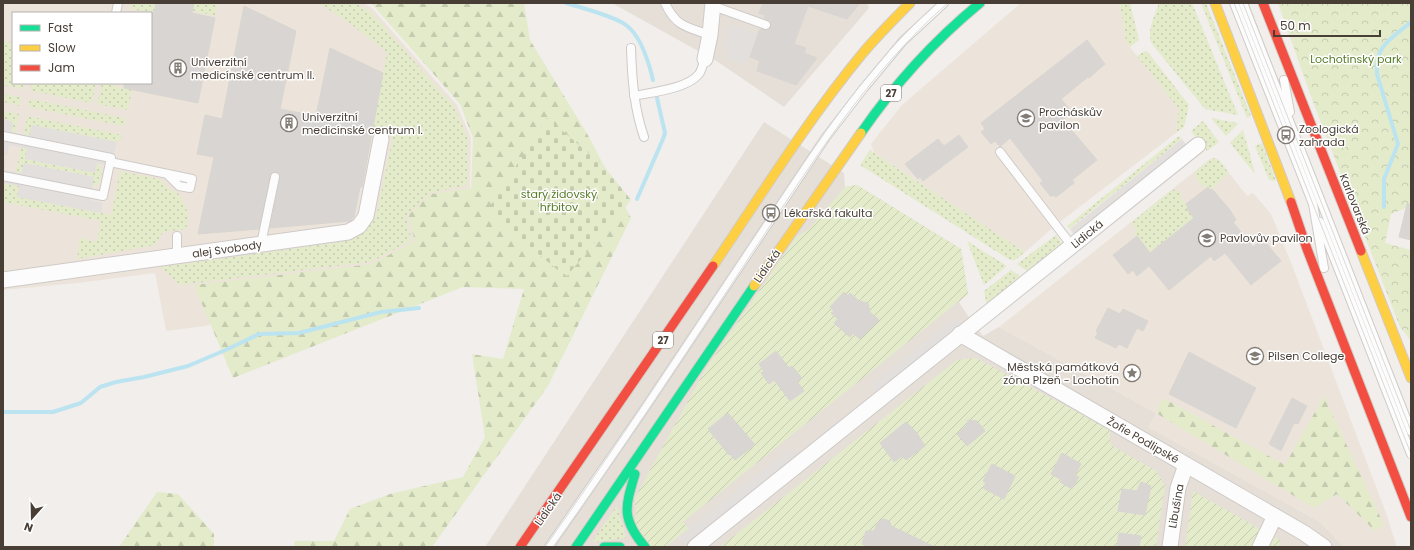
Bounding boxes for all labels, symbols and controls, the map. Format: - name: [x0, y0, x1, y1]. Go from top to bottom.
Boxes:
- legend: [12, 12, 152, 84]
- scale bar: [1274, 12, 1380, 38]
- text: 50 m: [1280, 17, 1311, 34]
- text: Fast: [48, 19, 73, 36]
- text: Slow: [48, 39, 76, 56]
- park label: Lochotínský park: [1310, 51, 1402, 67]
- place label: Univerzitní medicínské centrum II.: [191, 54, 315, 83]
- building icon: Univerzitní medicínské centrum II.: [168, 58, 188, 78]
- text: Jam: [48, 59, 75, 76]
- road number: 27: [881, 85, 901, 101]
- place label: Procháskův pavilon: [1039, 104, 1103, 133]
- school or university icon: Procháskův pavilon: [1016, 108, 1036, 128]
- place label: Univerzitní medicínské centrum I.: [302, 109, 423, 138]
- building icon: Univerzitní medicínské centrum I.: [279, 113, 299, 133]
- place label: Zoologická zahrada: [1299, 121, 1359, 150]
- bus stop icon: Zoologická zahrada: [1276, 125, 1296, 145]
- street label: Karlovarská: [1336, 171, 1374, 237]
- park label: starý židovský hřbitov: [521, 186, 598, 215]
- bus stop icon: Lékařská fakulta: [761, 203, 781, 223]
- place label: Lékařská fakulta: [784, 205, 872, 221]
- street label: Lidická: [1067, 216, 1107, 252]
- school or university icon: Pavlovův pavilon: [1197, 228, 1217, 248]
- place label: Pavlovův pavilon: [1220, 230, 1313, 246]
- street label: alej Svobody: [191, 236, 264, 262]
- street label: Lidická: [750, 246, 784, 286]
- road number: 27: [653, 332, 673, 348]
- school or university icon: Pilsen College: [1245, 346, 1265, 366]
- place label: Pilsen College: [1268, 348, 1345, 364]
- place label: Městská památková zóna Plzeň - Lochotín: [1003, 359, 1119, 388]
- place icon: Městská památková zóna Plzeň - Lochotín: [1122, 363, 1142, 383]
- street label: Žofie Podlipské: [1104, 413, 1182, 467]
- street label: Libušina: [1164, 483, 1188, 529]
- street label: Lidická: [531, 489, 565, 529]
- north arrow: [12, 498, 52, 538]
- text: N: [22, 518, 35, 536]

